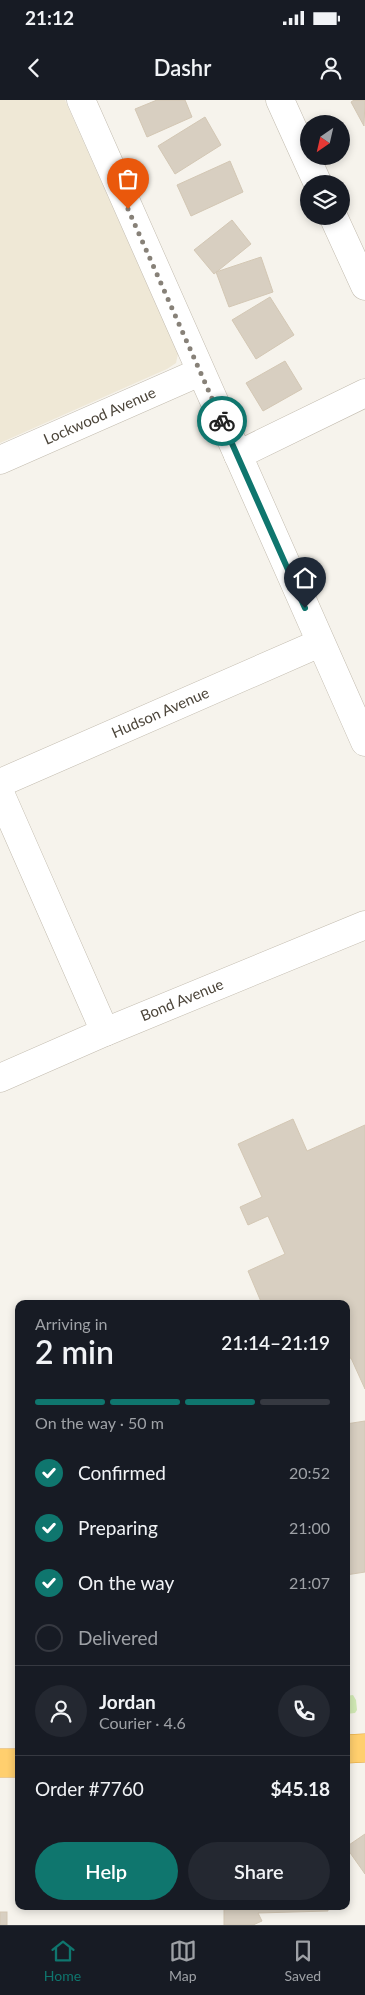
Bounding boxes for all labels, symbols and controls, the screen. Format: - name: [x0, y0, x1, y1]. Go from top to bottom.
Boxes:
- text: 21:12: [25, 6, 74, 29]
- icon: back: [20, 54, 48, 82]
- text: Dashr: [154, 54, 211, 81]
- icon: person: [317, 54, 345, 82]
- north arrow: [300, 115, 350, 165]
- map controls: [300, 115, 350, 225]
- pin: [107, 158, 149, 209]
- icon: bag: [114, 165, 142, 193]
- button: layers: [300, 175, 350, 225]
- street label: Lockwood Avenue: [41, 383, 158, 448]
- courier: [197, 396, 247, 446]
- icon: bike: [208, 407, 236, 435]
- pin: [284, 557, 326, 608]
- icon: home: [291, 564, 319, 592]
- street label: Hudson Avenue: [108, 683, 211, 741]
- street label: Bond Avenue: [138, 974, 226, 1024]
- text: Arriving in: [35, 1314, 108, 1333]
- text: 21:14–21:19: [221, 1331, 330, 1354]
- text: 2 min: [35, 1332, 114, 1371]
- text: On the way · 50 m: [35, 1413, 164, 1432]
- icon: check: [35, 1459, 63, 1487]
- text: Confirmed: [78, 1461, 166, 1484]
- text: 20:52: [289, 1463, 330, 1482]
- icon: check: [35, 1514, 63, 1542]
- text: Preparing: [78, 1516, 158, 1539]
- text: 21:00: [289, 1518, 330, 1537]
- icon: check: [35, 1569, 63, 1597]
- text: On the way: [78, 1571, 174, 1594]
- text: 21:07: [289, 1573, 330, 1592]
- text: Delivered: [78, 1626, 158, 1649]
- button: person: [35, 1685, 87, 1737]
- button: phone: [278, 1685, 330, 1737]
- text: Jordan: [99, 1690, 156, 1713]
- text: Courier · 4.6: [99, 1713, 186, 1732]
- text: Order #7760: [35, 1777, 144, 1800]
- text: $45.18: [270, 1777, 330, 1800]
- button: Help: [35, 1842, 178, 1900]
- button: Share: [188, 1842, 330, 1900]
- tab: Home: [44, 1937, 81, 1984]
- tab: Map: [169, 1937, 197, 1984]
- tab: Saved: [285, 1937, 321, 1984]

